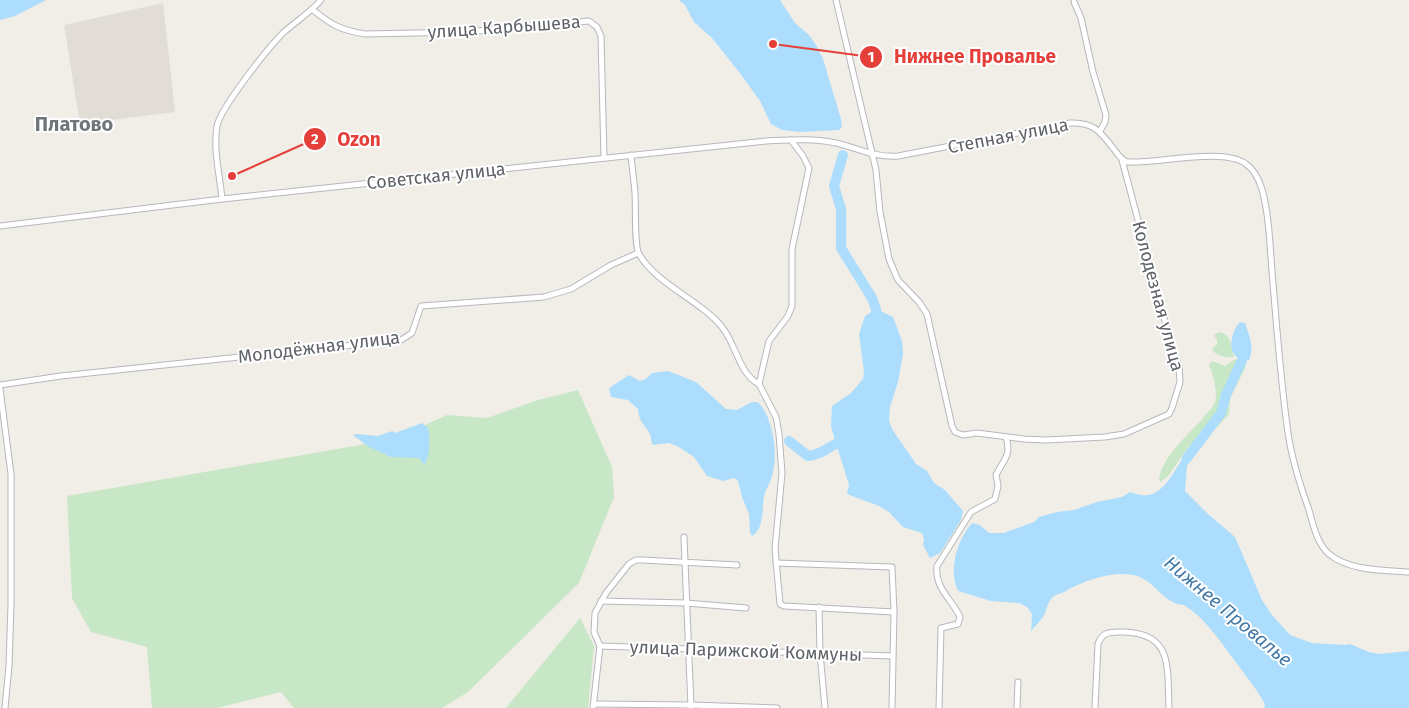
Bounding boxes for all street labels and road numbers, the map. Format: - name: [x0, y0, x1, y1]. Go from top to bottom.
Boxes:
- street label: улица Карбышева: [427, 11, 581, 43]
- street label: Степная улица: [946, 114, 1070, 158]
- street label: Советская улица: [365, 158, 507, 194]
- street label: Колодезная улица: [1127, 218, 1189, 374]
- street label: Молодёжная улица: [237, 326, 401, 368]
- street label: улица Парижской Коммуны: [629, 636, 863, 666]

